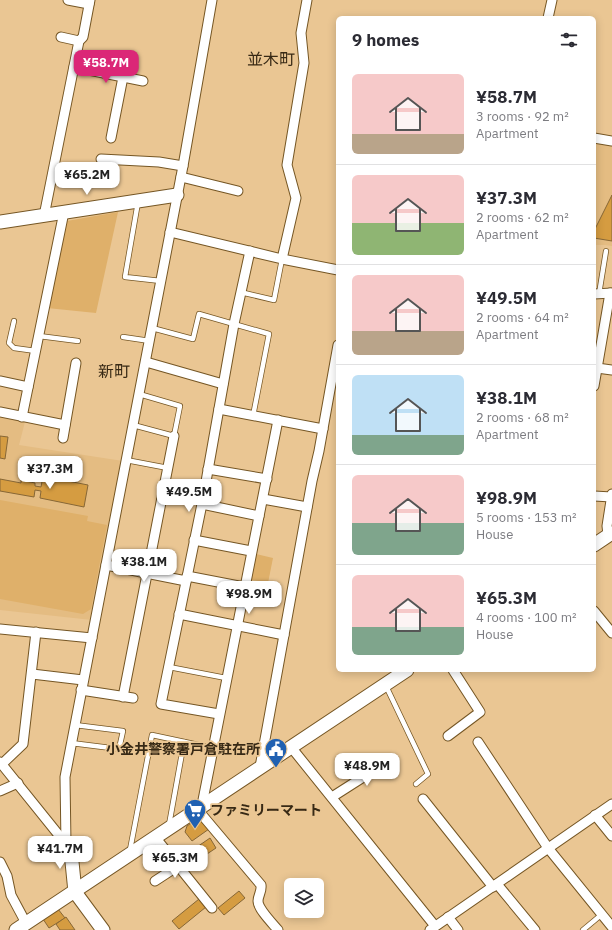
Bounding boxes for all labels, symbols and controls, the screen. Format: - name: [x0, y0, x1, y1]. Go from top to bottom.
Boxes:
- text: 9 homes: [352, 29, 419, 51]
- icon: filters: [558, 29, 580, 51]
- district label: 並木町: [247, 49, 295, 69]
- pin: ¥58.7M: [73, 50, 139, 84]
- text: ¥58.7M: [83, 54, 129, 71]
- text: ¥58.7M: [476, 86, 537, 108]
- icon: home: [384, 90, 432, 138]
- text: 3 rooms · 92 m²: [476, 108, 569, 125]
- text: Apartment: [476, 125, 539, 142]
- pin: ¥65.2M: [54, 162, 120, 196]
- text: ¥65.2M: [64, 166, 110, 183]
- text: ¥37.3M: [476, 187, 537, 209]
- icon: home: [384, 191, 432, 239]
- text: 2 rooms · 62 m²: [476, 209, 569, 226]
- text: Apartment: [476, 226, 539, 243]
- text: ¥49.5M: [476, 287, 537, 309]
- icon: home: [384, 291, 432, 339]
- text: 2 rooms · 64 m²: [476, 309, 569, 326]
- text: Apartment: [476, 326, 539, 343]
- district label: 新町: [98, 361, 130, 381]
- text: ¥38.1M: [476, 387, 537, 409]
- icon: home: [384, 391, 432, 439]
- text: 2 rooms · 68 m²: [476, 409, 569, 426]
- text: Apartment: [476, 426, 539, 443]
- pin: ¥37.3M: [17, 456, 83, 490]
- text: ¥37.3M: [27, 460, 73, 477]
- pin: ¥49.5M: [156, 479, 222, 513]
- text: ¥49.5M: [166, 483, 212, 500]
- text: ¥98.9M: [476, 487, 537, 509]
- icon: home: [384, 491, 432, 539]
- text: 5 rooms · 153 m²: [476, 509, 577, 526]
- text: House: [476, 526, 513, 543]
- pin: ¥38.1M: [111, 549, 177, 583]
- text: ¥38.1M: [121, 553, 167, 570]
- pin: ¥98.9M: [216, 581, 282, 615]
- text: ¥98.9M: [226, 585, 272, 602]
- text: ¥65.3M: [476, 587, 537, 609]
- icon: home: [384, 591, 432, 639]
- text: 4 rooms · 100 m²: [476, 609, 577, 626]
- text: House: [476, 626, 513, 643]
- public building icon: 小金井警察署戸倉駐在所: [263, 736, 289, 769]
- place label: 小金井警察署戸倉駐在所: [106, 740, 260, 758]
- pin: ¥48.9M: [334, 753, 400, 787]
- text: ¥48.9M: [344, 757, 390, 774]
- supermarket icon: ファミリーマート: [182, 797, 208, 830]
- place label: ファミリーマート: [210, 801, 322, 819]
- pin: ¥41.7M: [27, 836, 93, 870]
- text: ¥41.7M: [37, 840, 83, 857]
- pin: ¥65.3M: [142, 845, 208, 879]
- text: ¥65.3M: [152, 849, 198, 866]
- map controls: [284, 878, 324, 918]
- button: layers: [284, 878, 324, 918]

